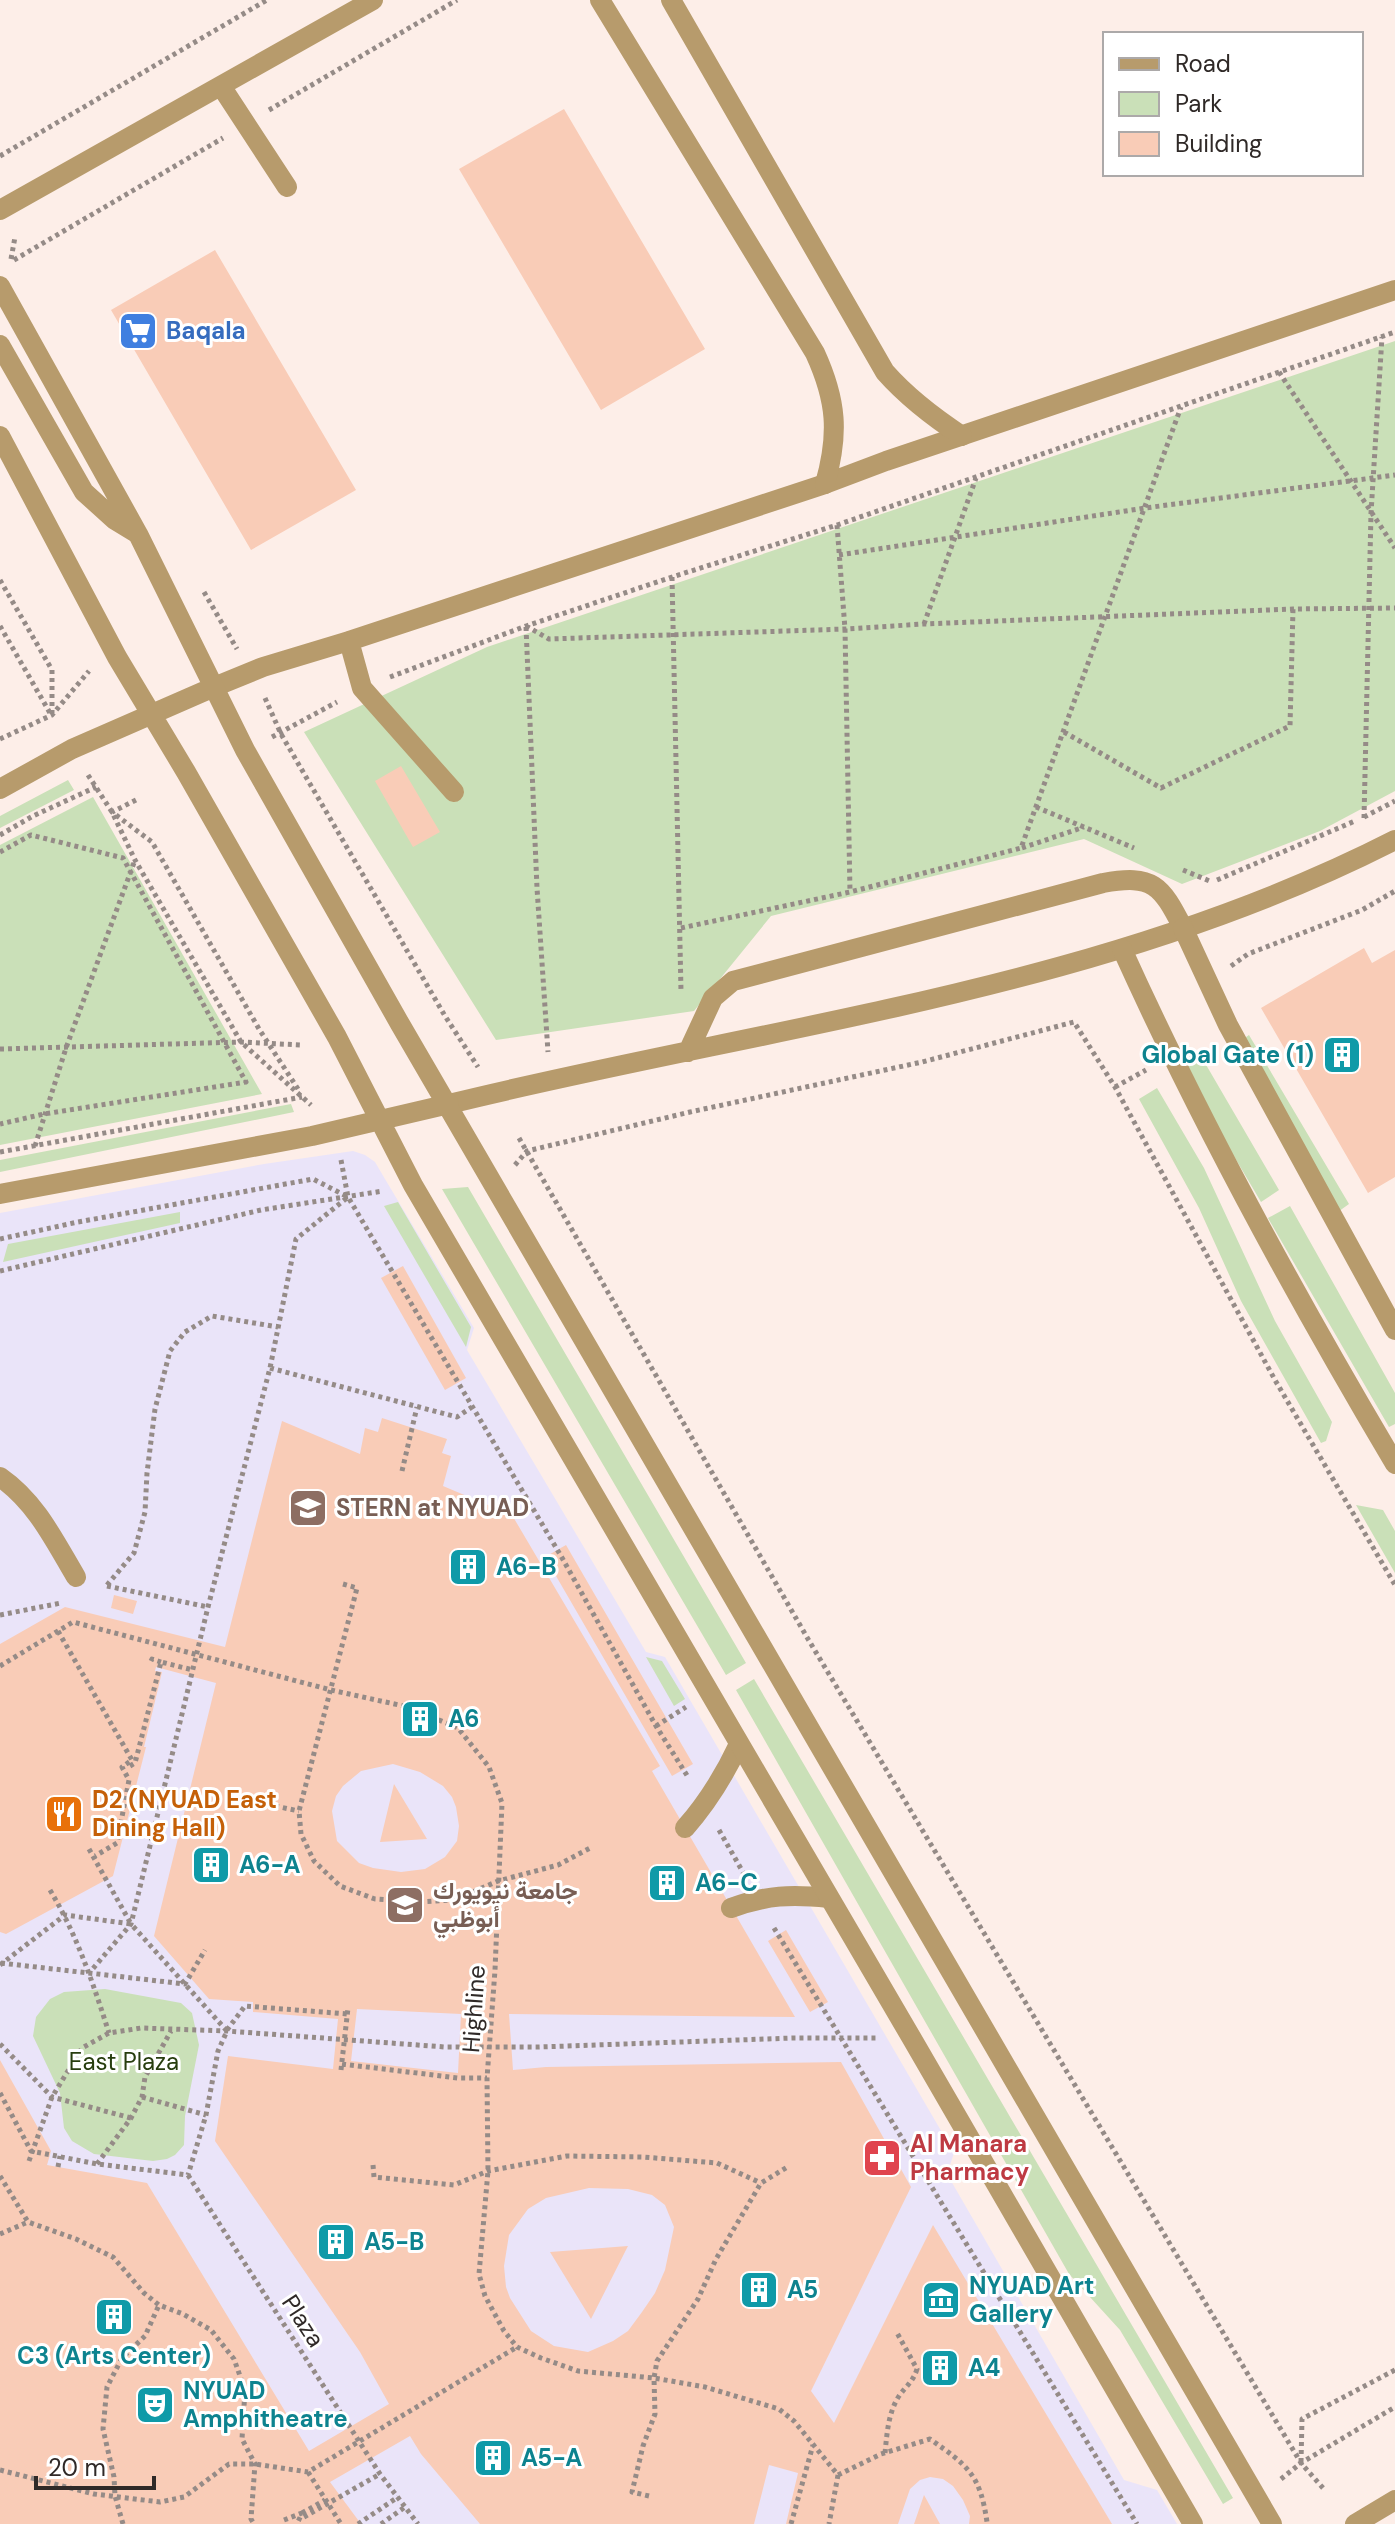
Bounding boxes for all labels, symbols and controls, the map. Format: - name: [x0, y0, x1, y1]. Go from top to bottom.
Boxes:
- legend: [1103, 32, 1363, 176]
- text: Road: [1175, 48, 1231, 79]
- text: Park: [1175, 88, 1222, 119]
- text: Building: [1175, 128, 1262, 159]
- supermarket icon: Baqala: [117, 310, 159, 352]
- place label: Baqala: [166, 315, 246, 346]
- building icon: Global Gate (1): [1321, 1034, 1363, 1076]
- place label: Global Gate (1): [1142, 1039, 1314, 1070]
- school or university icon: STERN at NYUAD: [287, 1487, 329, 1529]
- place label: STERN at NYUAD: [336, 1492, 529, 1523]
- building icon: A6-B: [447, 1546, 489, 1588]
- place label: A6-B: [496, 1551, 557, 1582]
- building icon: A6: [399, 1698, 441, 1740]
- place label: A6: [448, 1703, 480, 1734]
- place label: D2 (NYUAD East Dining Hall): [92, 1784, 277, 1843]
- restaurant icon: D2 (NYUAD East Dining Hall): [43, 1793, 85, 1835]
- building icon: A6-A: [190, 1844, 232, 1886]
- place label: A6-A: [239, 1849, 301, 1880]
- building icon: A6-C: [646, 1862, 688, 1904]
- place label: A6-C: [695, 1867, 758, 1898]
- place label: جامعة نيويورك أبوظبي: [433, 1875, 578, 1939]
- school or university icon: جامعة نيويورك أبوظبي: [384, 1884, 426, 1926]
- street label: Highline: [455, 1964, 492, 2054]
- park label: East Plaza: [69, 2046, 179, 2077]
- place label: Al Manara Pharmacy: [910, 2128, 1030, 2187]
- pharmacy icon: Al Manara Pharmacy: [861, 2137, 903, 2179]
- building icon: A5-B: [315, 2221, 357, 2263]
- place label: A5-B: [364, 2226, 424, 2257]
- building icon: A5: [738, 2269, 780, 2311]
- place label: NYUAD Art Gallery: [969, 2270, 1094, 2329]
- place label: A5: [787, 2274, 818, 2305]
- museum icon: NYUAD Art Gallery: [920, 2279, 962, 2321]
- street label: Plaza: [275, 2289, 332, 2353]
- building icon: C3 (Arts Center): [93, 2296, 135, 2338]
- place label: C3 (Arts Center): [17, 2340, 211, 2371]
- building icon: A4: [919, 2347, 961, 2389]
- place label: A4: [968, 2352, 1000, 2383]
- place label: NYUAD Amphitheatre: [183, 2375, 348, 2434]
- theatre icon: NYUAD Amphitheatre: [134, 2384, 176, 2426]
- building icon: A5-A: [472, 2437, 514, 2479]
- scale bar: [36, 2440, 154, 2490]
- place label: A5-A: [521, 2442, 582, 2473]
- text: 20 m: [48, 2452, 106, 2483]

